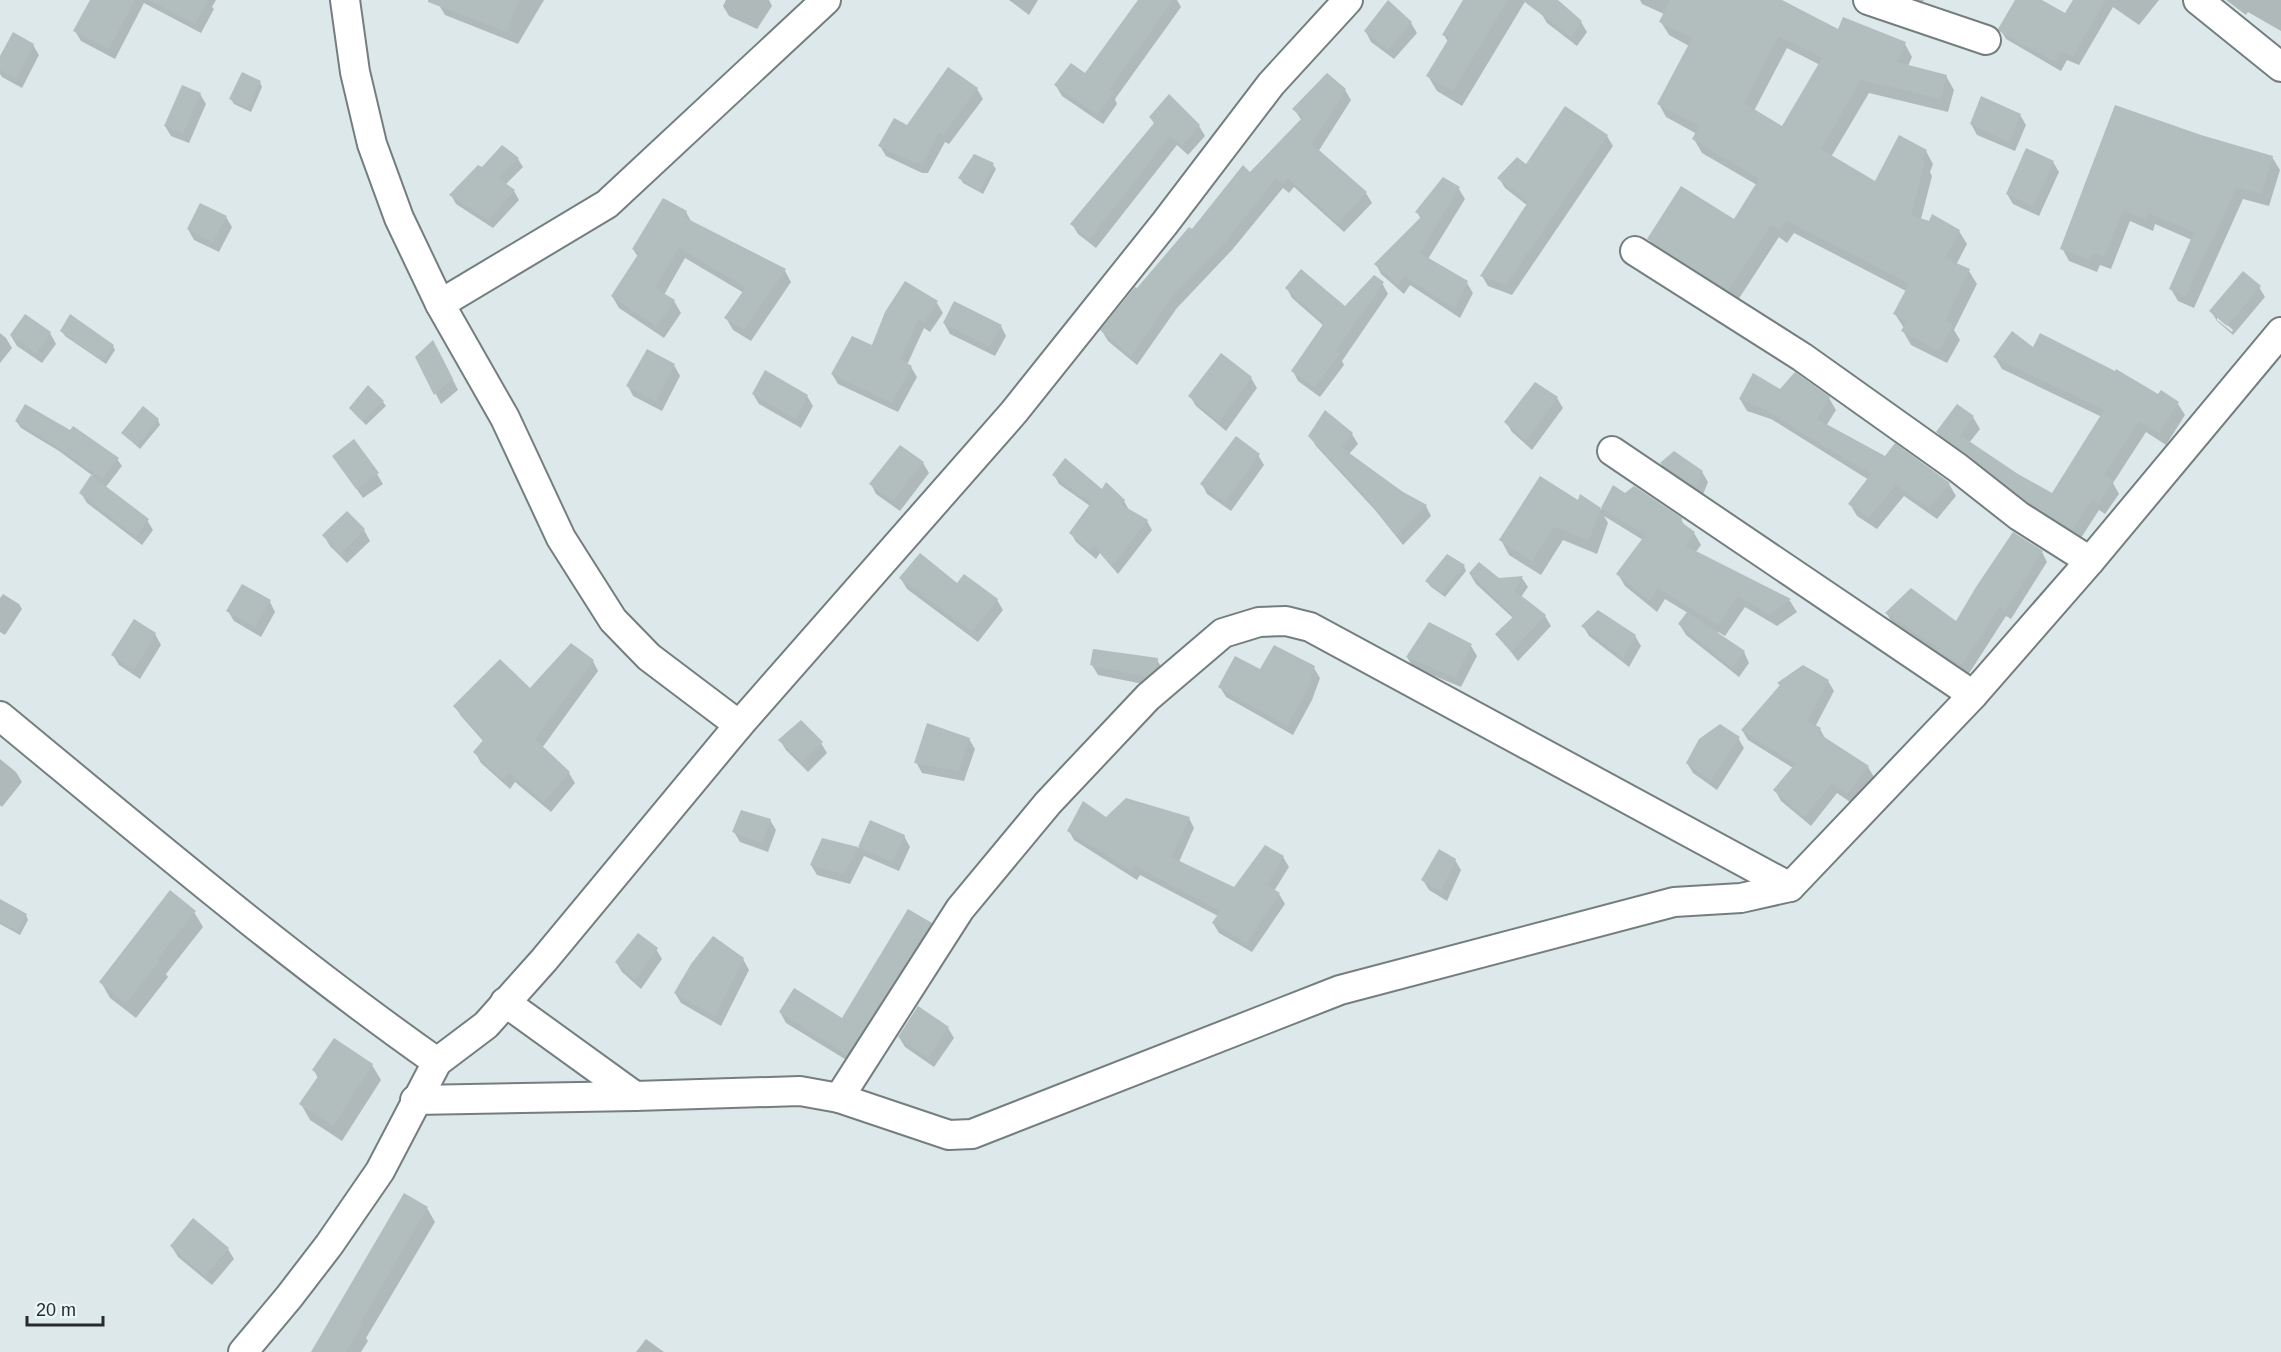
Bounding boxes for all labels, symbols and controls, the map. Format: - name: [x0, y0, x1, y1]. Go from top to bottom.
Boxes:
- scale bar: [27, 1289, 104, 1327]
- text: 20 m: [36, 1300, 76, 1320]

